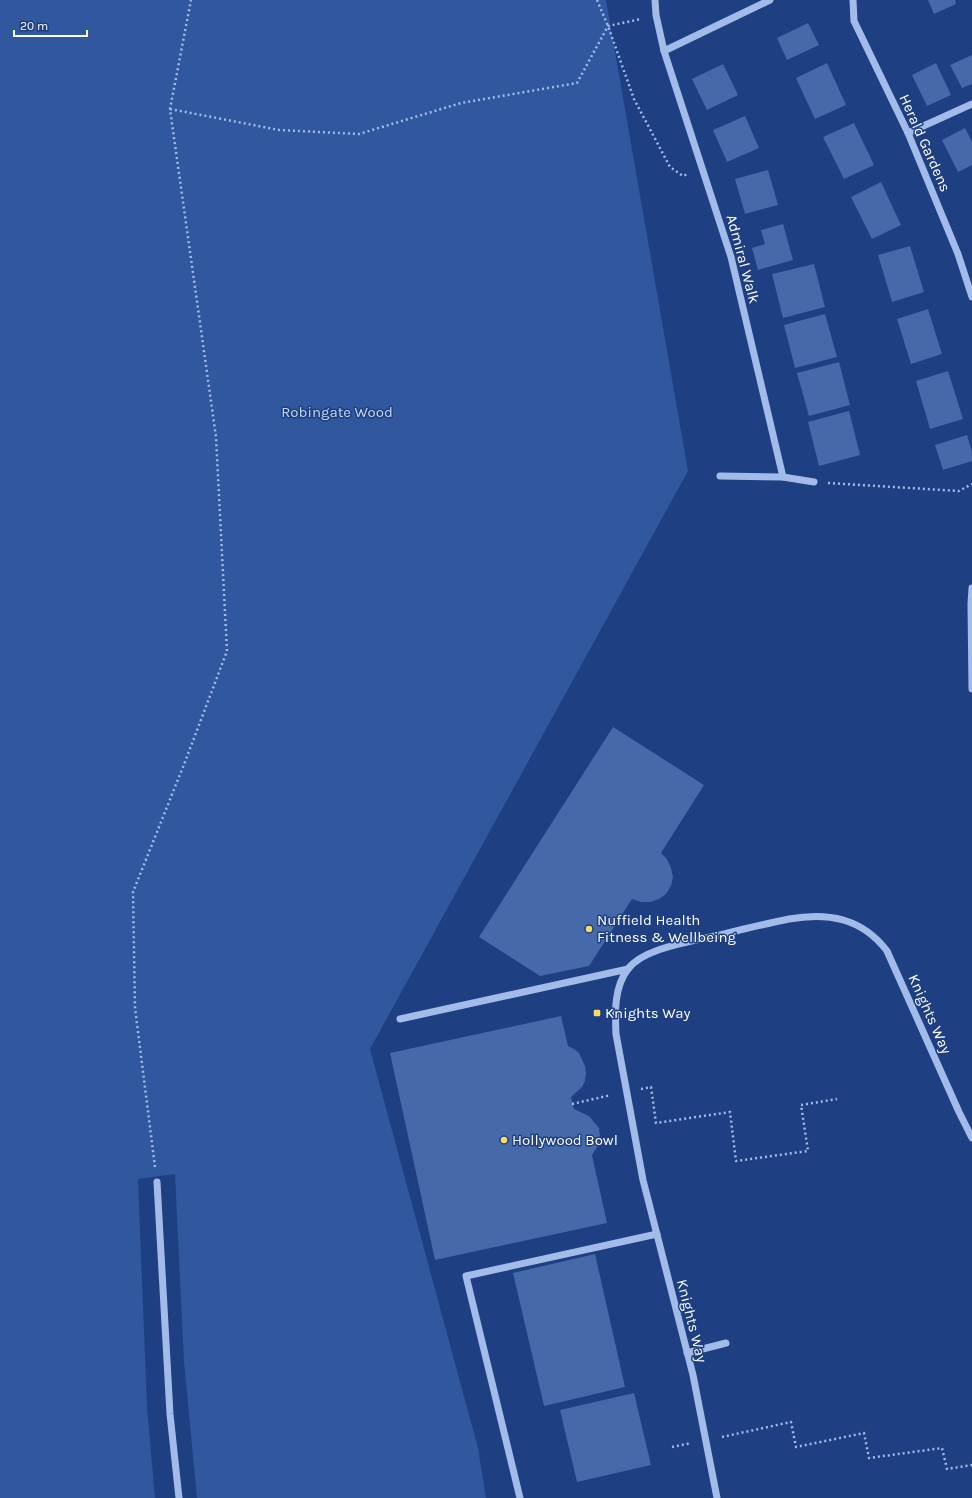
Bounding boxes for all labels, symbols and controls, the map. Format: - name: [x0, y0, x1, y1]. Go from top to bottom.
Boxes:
- scale bar: [14, 12, 87, 38]
- text: 20 m: [20, 19, 48, 33]
- street label: Herald Gardens: [895, 91, 955, 195]
- street label: Admiral Walk: [722, 213, 764, 305]
- park label: Robingate Wood: [281, 403, 393, 421]
- place label: Nuffield Health Fitness & Wellbeing: [597, 911, 736, 946]
- marker: Nuffield Health Fitness & Wellbeing: [584, 924, 594, 934]
- street label: Knights Way: [904, 971, 956, 1057]
- place label: Knights Way: [605, 1004, 690, 1022]
- marker: Knights Way: [592, 1008, 602, 1018]
- place label: Hollywood Bowl: [512, 1131, 618, 1149]
- marker: Hollywood Bowl: [499, 1135, 509, 1145]
- street label: Knights Way: [673, 1277, 711, 1365]

